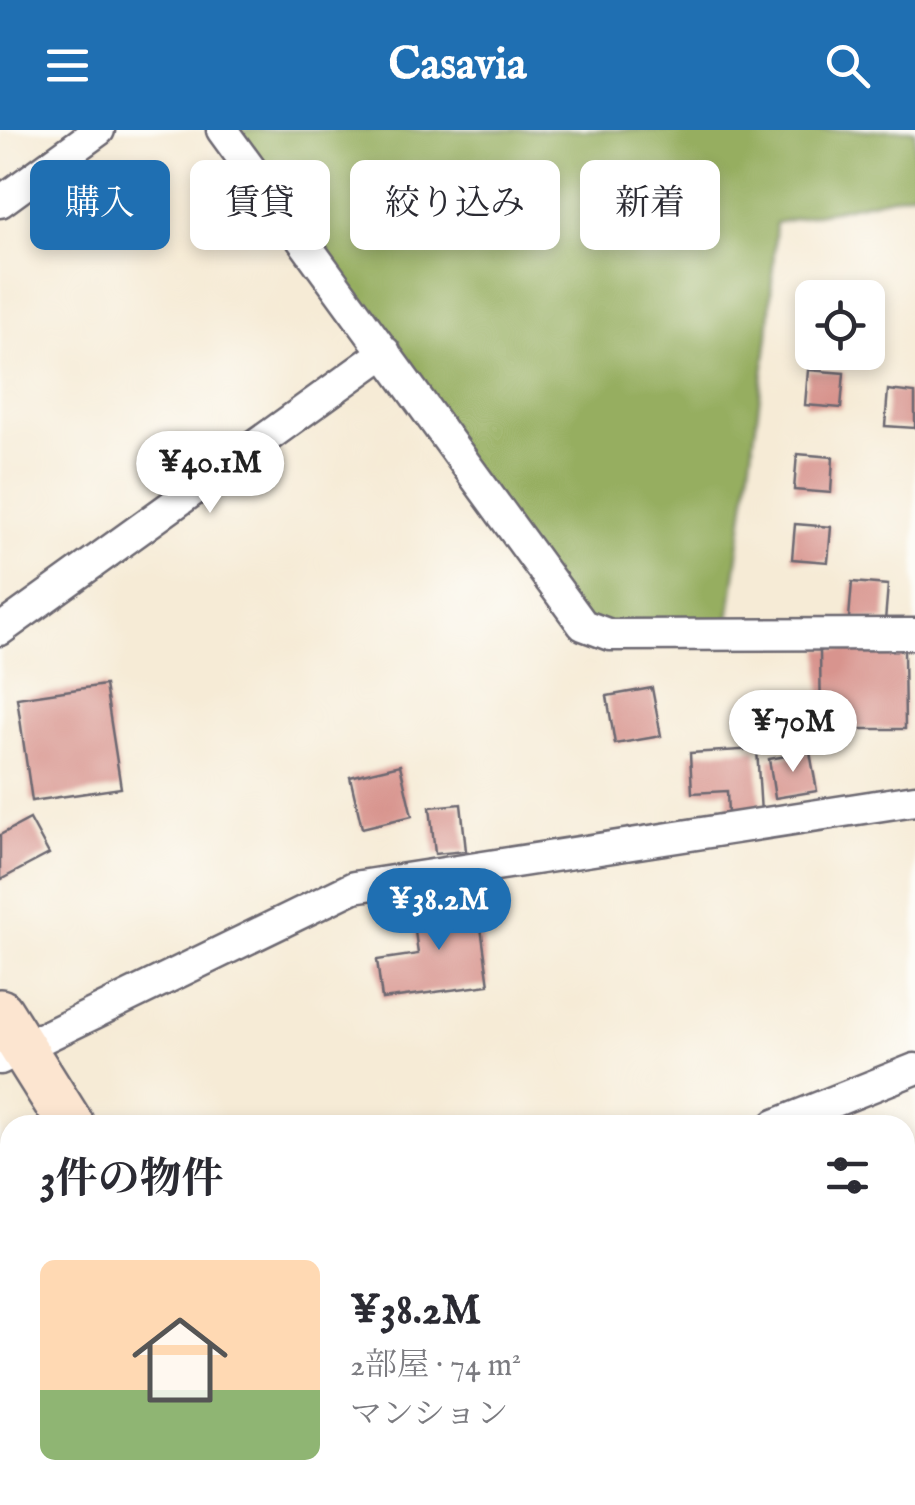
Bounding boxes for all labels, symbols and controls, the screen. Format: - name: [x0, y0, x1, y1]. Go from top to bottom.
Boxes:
- text: Casavia: [389, 37, 526, 94]
- icon: menu: [40, 38, 95, 93]
- icon: search: [820, 38, 875, 93]
- chip: 購入: [30, 160, 170, 250]
- chip: 賃貸: [190, 160, 330, 250]
- chip: 絞り込み: [350, 160, 560, 250]
- chip: 新着: [580, 160, 720, 250]
- map controls: [795, 280, 885, 370]
- button: locate: [795, 280, 885, 370]
- pin: ¥40.1M: [129, 431, 291, 516]
- text: ¥40.1M: [158, 443, 262, 484]
- pin: ¥70M: [734, 690, 852, 775]
- text: ¥70M: [751, 702, 835, 743]
- pin: ¥38.2M: [358, 868, 520, 953]
- text: ¥38.2M: [389, 880, 489, 921]
- icon: filters: [820, 1148, 875, 1203]
- text: 3件の物件: [40, 1154, 224, 1207]
- text: ¥38.2M: [350, 1285, 481, 1338]
- icon: home: [120, 1300, 240, 1420]
- text: 2部屋 · 74 m²: [350, 1346, 521, 1387]
- text: マンション: [350, 1395, 509, 1436]

